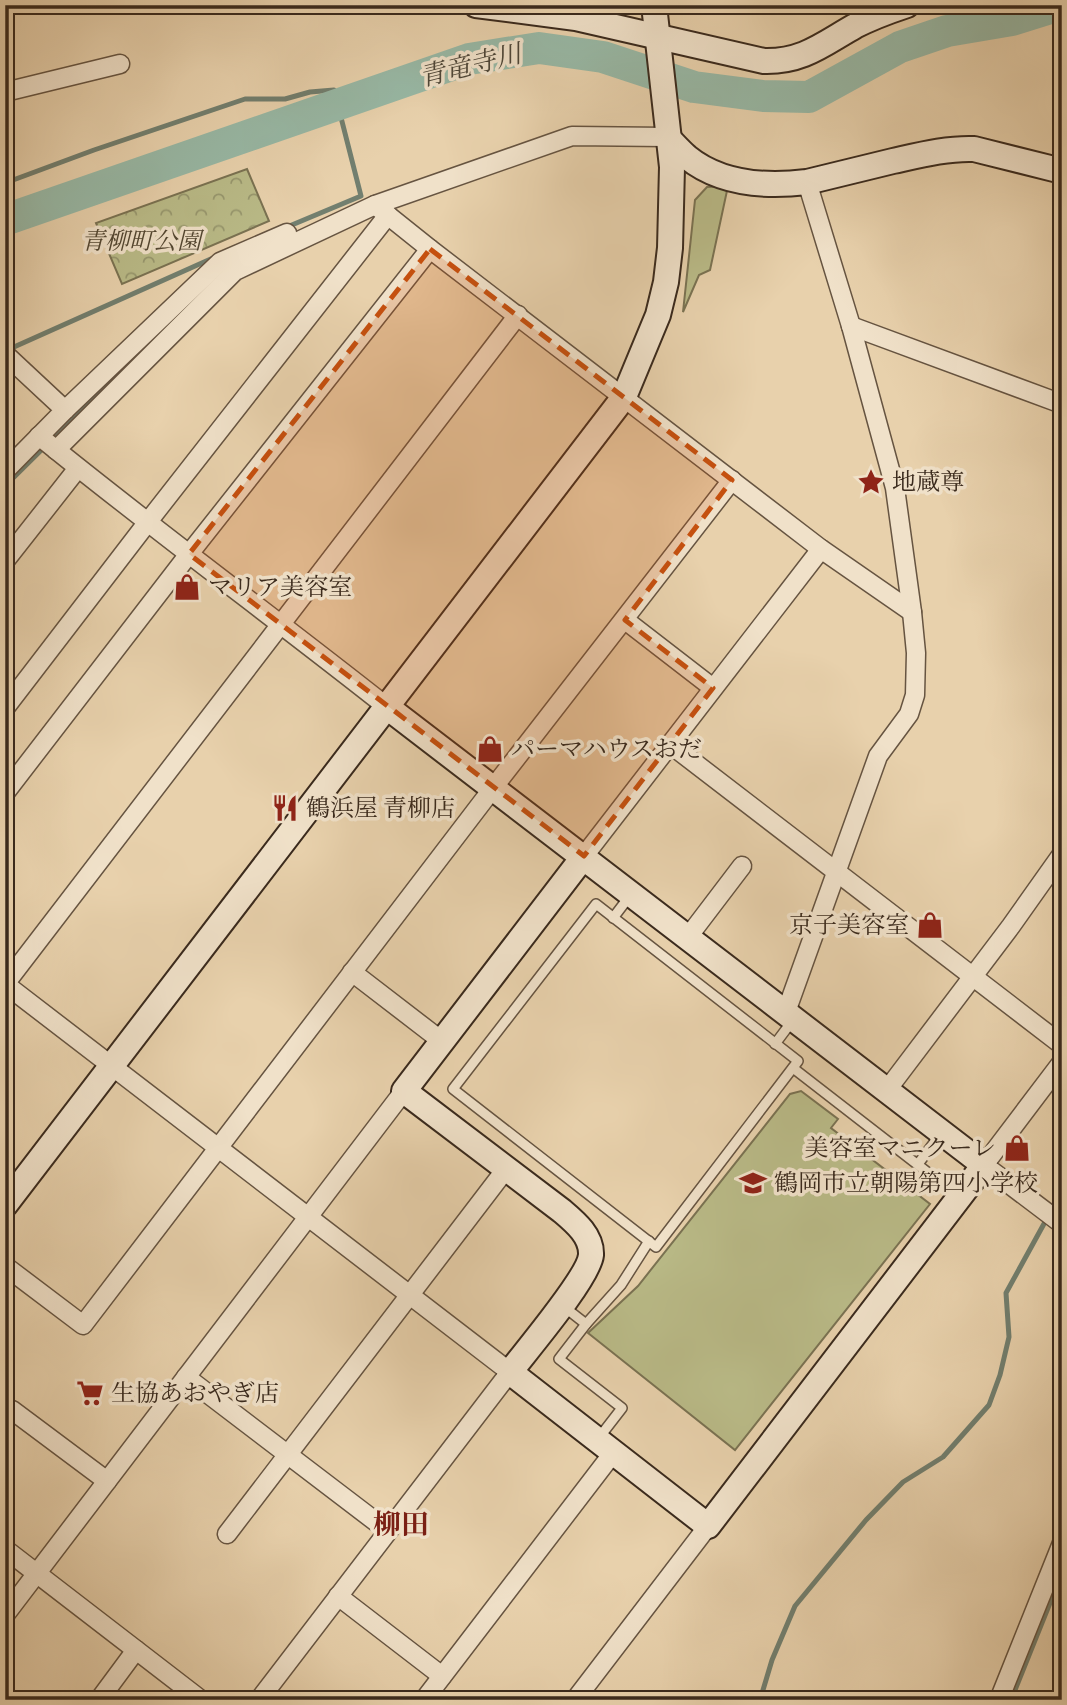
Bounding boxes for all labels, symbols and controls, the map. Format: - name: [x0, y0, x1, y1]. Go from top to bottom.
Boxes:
- water label: 青竜寺川: [416, 37, 527, 94]
- park label: 青柳町公園: [81, 226, 205, 257]
- place icon: 地蔵尊: [856, 467, 886, 497]
- place label: 地蔵尊: [892, 467, 964, 498]
- shop icon: マリア美容室: [172, 572, 202, 602]
- place label: マリア美容室: [208, 572, 352, 603]
- shop icon: パーマハウスおだ: [475, 734, 505, 764]
- place label: パーマハウスおだ: [511, 734, 702, 765]
- restaurant icon: 鶴浜屋 青柳店: [270, 793, 300, 823]
- place label: 鶴浜屋 青柳店: [306, 793, 455, 824]
- place label: 京子美容室: [789, 910, 909, 941]
- shop icon: 京子美容室: [915, 910, 945, 940]
- place label: 美容室マニクーレ: [804, 1133, 996, 1164]
- shop icon: 美容室マニクーレ: [1002, 1133, 1032, 1163]
- school or university icon: 鶴岡市立朝陽第四小学校: [738, 1168, 768, 1198]
- place label: 鶴岡市立朝陽第四小学校: [774, 1168, 1038, 1199]
- supermarket icon: 生協あおやぎ店: [75, 1378, 105, 1408]
- place label: 生協あおやぎ店: [111, 1378, 279, 1409]
- district label: 柳田: [373, 1508, 429, 1543]

